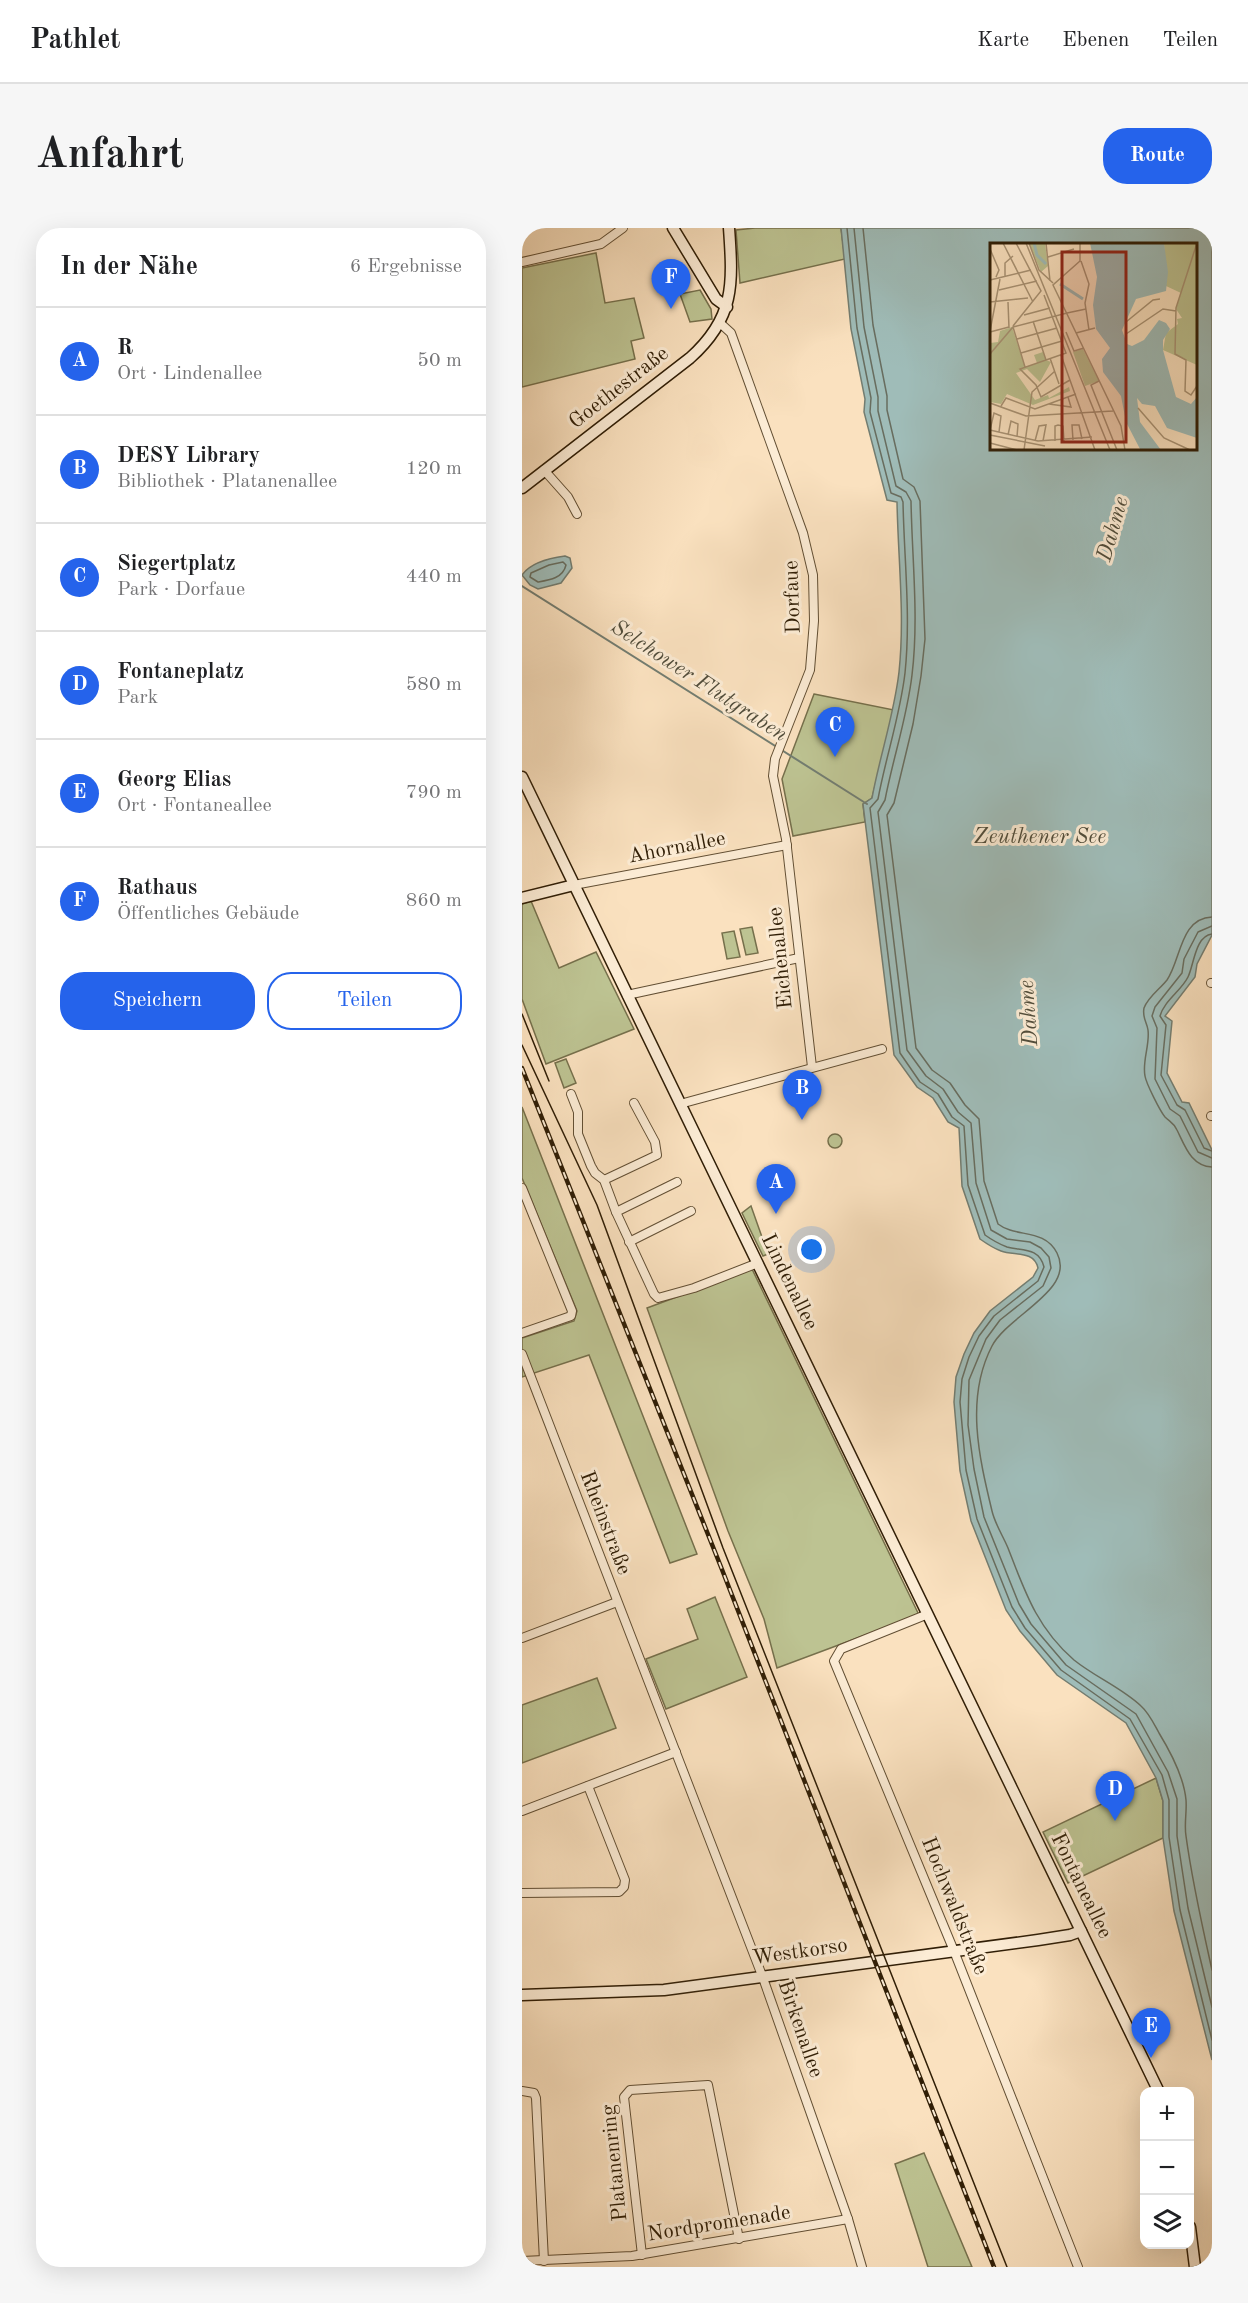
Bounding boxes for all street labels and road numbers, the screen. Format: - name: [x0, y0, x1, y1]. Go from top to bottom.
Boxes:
- street label: Goethestraße: [565, 343, 673, 433]
- street label: Dorfaue: [781, 560, 805, 634]
- street label: Ahornallee: [626, 828, 728, 868]
- street label: Eichenallee: [765, 906, 797, 1010]
- street label: Lindenallee: [757, 1231, 821, 1333]
- street label: Rheinstraße: [576, 1468, 634, 1578]
- street label: Fontaneallee: [1047, 1830, 1115, 1942]
- street label: Hochwaldstraße: [917, 1834, 991, 1978]
- street label: Westkorso: [751, 1935, 849, 1969]
- street label: Birkenallee: [774, 1977, 826, 2081]
- street label: Platanenring: [598, 2103, 632, 2222]
- street label: Nordpromenade: [646, 2202, 792, 2246]

